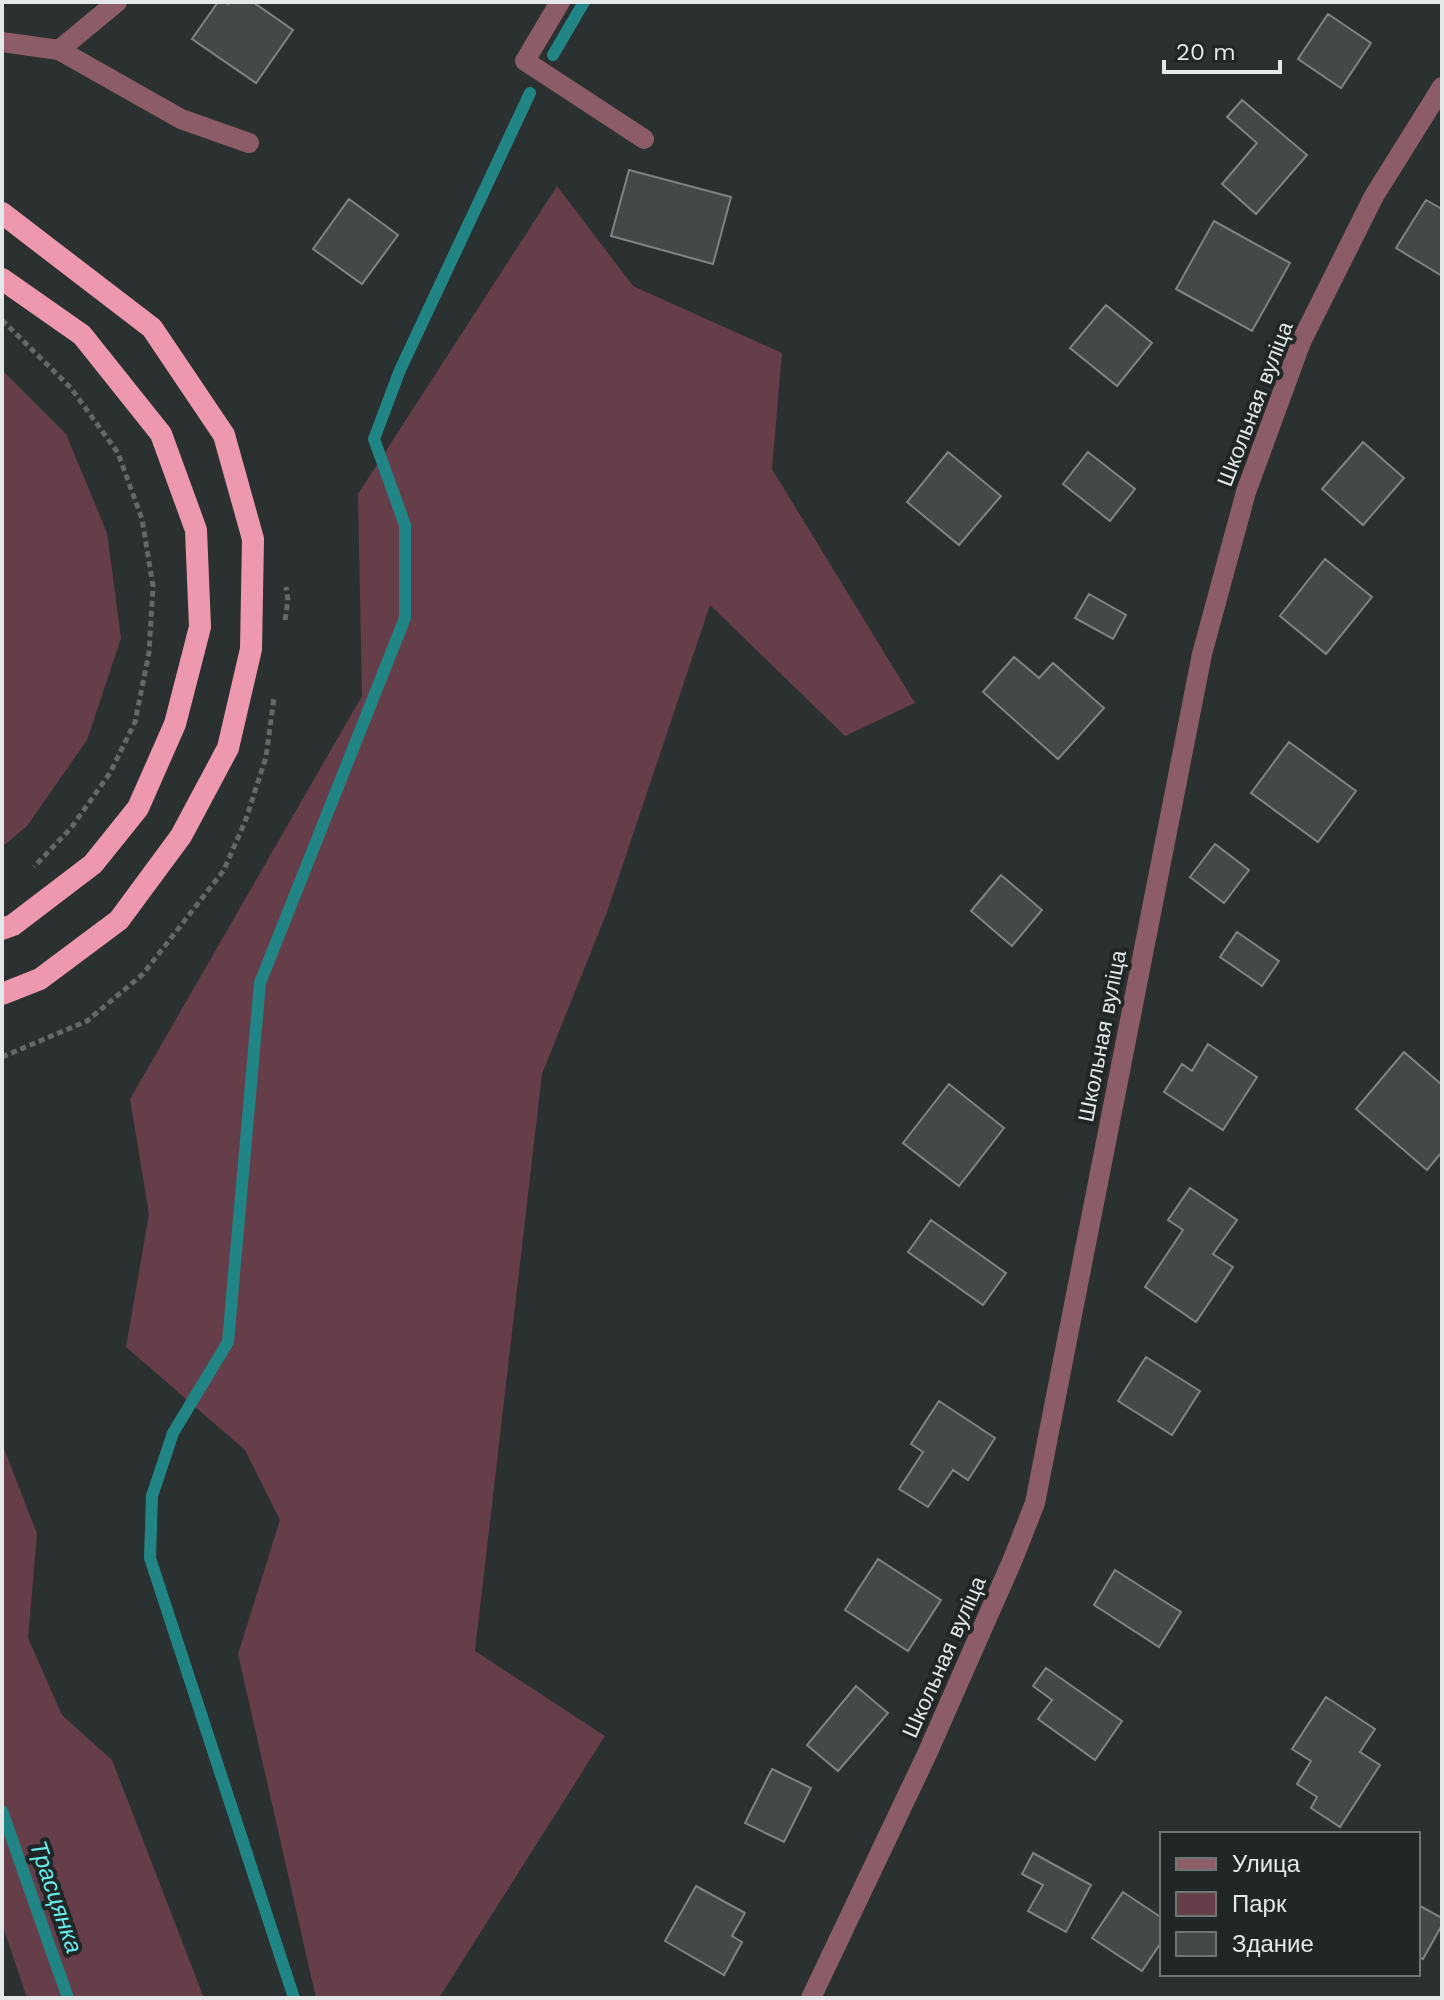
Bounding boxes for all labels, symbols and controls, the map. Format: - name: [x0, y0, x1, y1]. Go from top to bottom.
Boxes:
- scale bar: [1164, 24, 1280, 74]
- text: 20 m: [1176, 38, 1236, 66]
- street label: Школьная вуліца: [1212, 318, 1298, 490]
- street label: Школьная вуліца: [1073, 947, 1131, 1124]
- street label: Школьная вуліца: [897, 1572, 991, 1742]
- legend: [1160, 1832, 1420, 1976]
- water label: Трасцянка: [24, 1837, 88, 1957]
- text: Улица: [1232, 1850, 1301, 1878]
- text: Парк: [1232, 1890, 1287, 1918]
- text: Здание: [1232, 1930, 1314, 1958]

